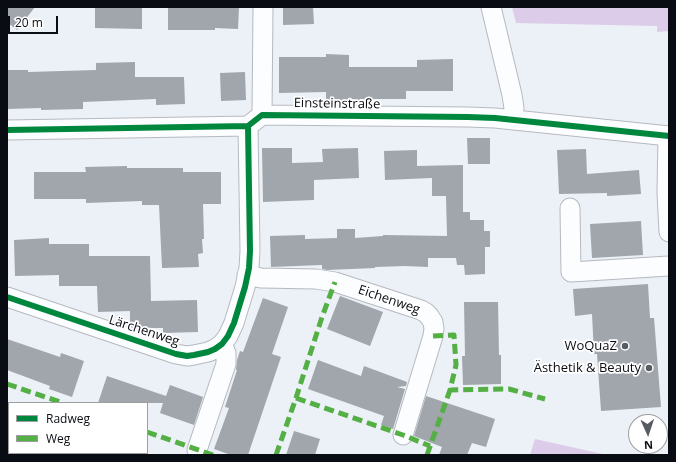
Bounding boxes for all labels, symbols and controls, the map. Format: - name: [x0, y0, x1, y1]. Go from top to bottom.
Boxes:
- scale bar: [10, 8, 60, 34]
- text: 20 m: [15, 14, 43, 31]
- street label: Einsteinstraße: [294, 95, 380, 113]
- street label: Eichenweg: [356, 282, 422, 318]
- street label: Lärchenweg: [107, 312, 181, 350]
- place label: WoQuaZ: [564, 338, 617, 354]
- marker: WoQuaZ: [620, 341, 630, 351]
- place label: Ästhetik & Beauty: [534, 360, 641, 376]
- marker: Ästhetik & Beauty: [644, 363, 654, 373]
- legend: [8, 402, 148, 454]
- text: Radweg: [46, 410, 90, 427]
- north arrow: [628, 414, 668, 454]
- text: Weg: [46, 430, 70, 447]
- text: N: [644, 438, 653, 453]

